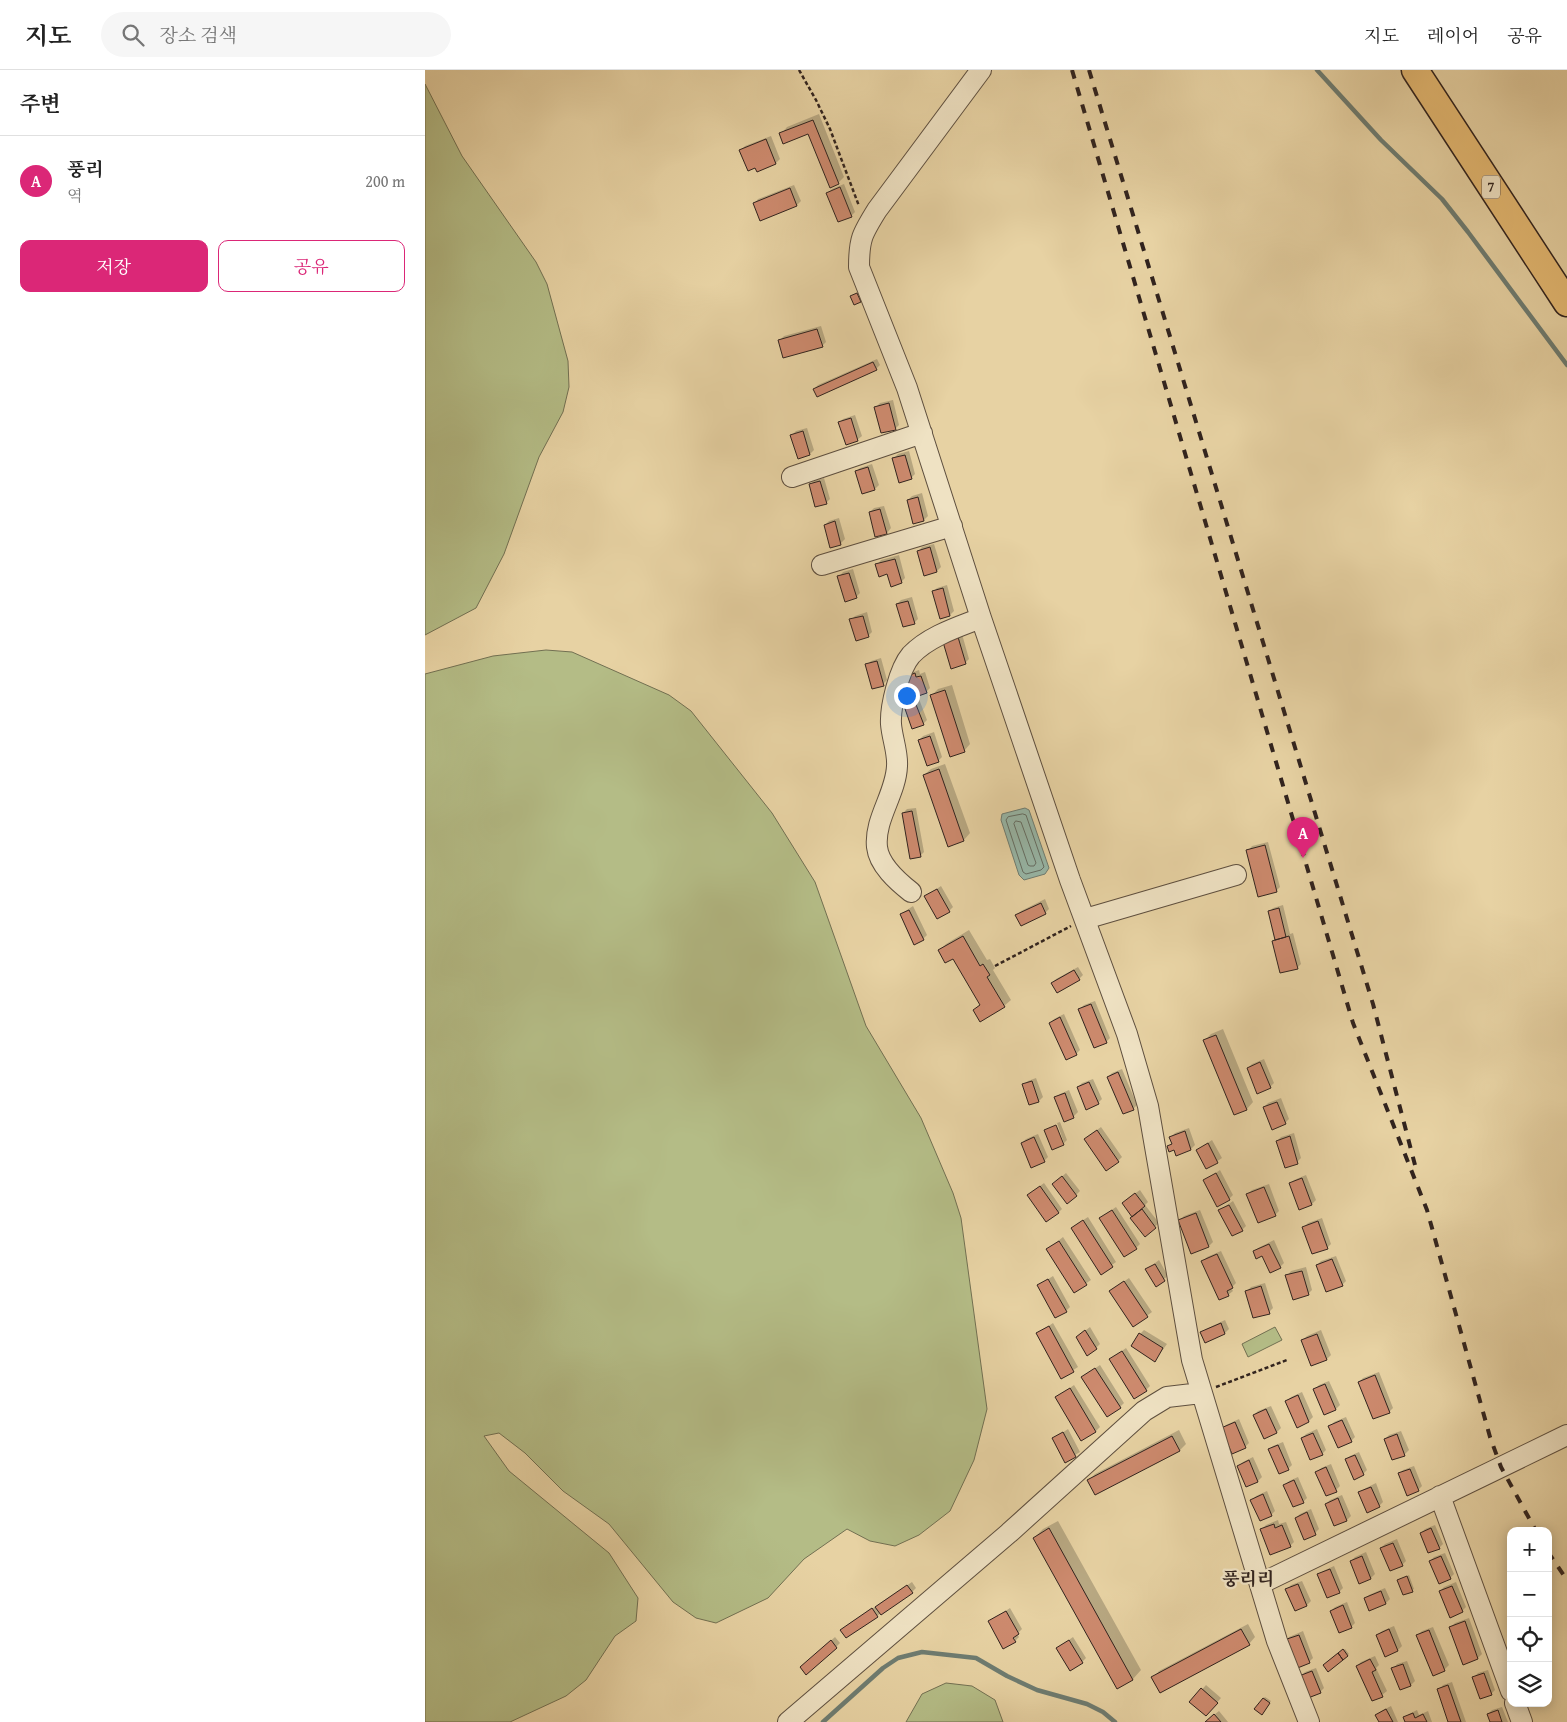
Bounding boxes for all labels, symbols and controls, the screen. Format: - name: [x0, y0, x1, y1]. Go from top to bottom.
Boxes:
- search box: [101, 12, 451, 57]
- text: 지도: [25, 18, 71, 53]
- icon: search: [119, 21, 147, 49]
- text: 장소 검색: [159, 21, 237, 49]
- text: 지도: [1364, 22, 1399, 49]
- text: 레이어: [1427, 22, 1479, 49]
- text: 공유: [1507, 22, 1542, 49]
- text: 주변: [20, 88, 61, 119]
- text: 풍리: [67, 155, 104, 183]
- text: A: [31, 169, 41, 193]
- text: 200 m: [365, 169, 405, 193]
- road number: 7: [1482, 175, 1500, 198]
- text: 역: [67, 183, 82, 207]
- button: 저장: [20, 240, 208, 292]
- button: 공유: [218, 240, 405, 292]
- your location: [894, 683, 920, 709]
- pin: A: [1287, 817, 1319, 858]
- map controls: [1507, 1527, 1552, 1707]
- button: +: [1507, 1527, 1552, 1572]
- district label: 풍리리: [1222, 1565, 1274, 1592]
- button: −: [1507, 1572, 1552, 1617]
- button: locate: [1507, 1617, 1552, 1662]
- button: layers: [1507, 1662, 1552, 1707]

